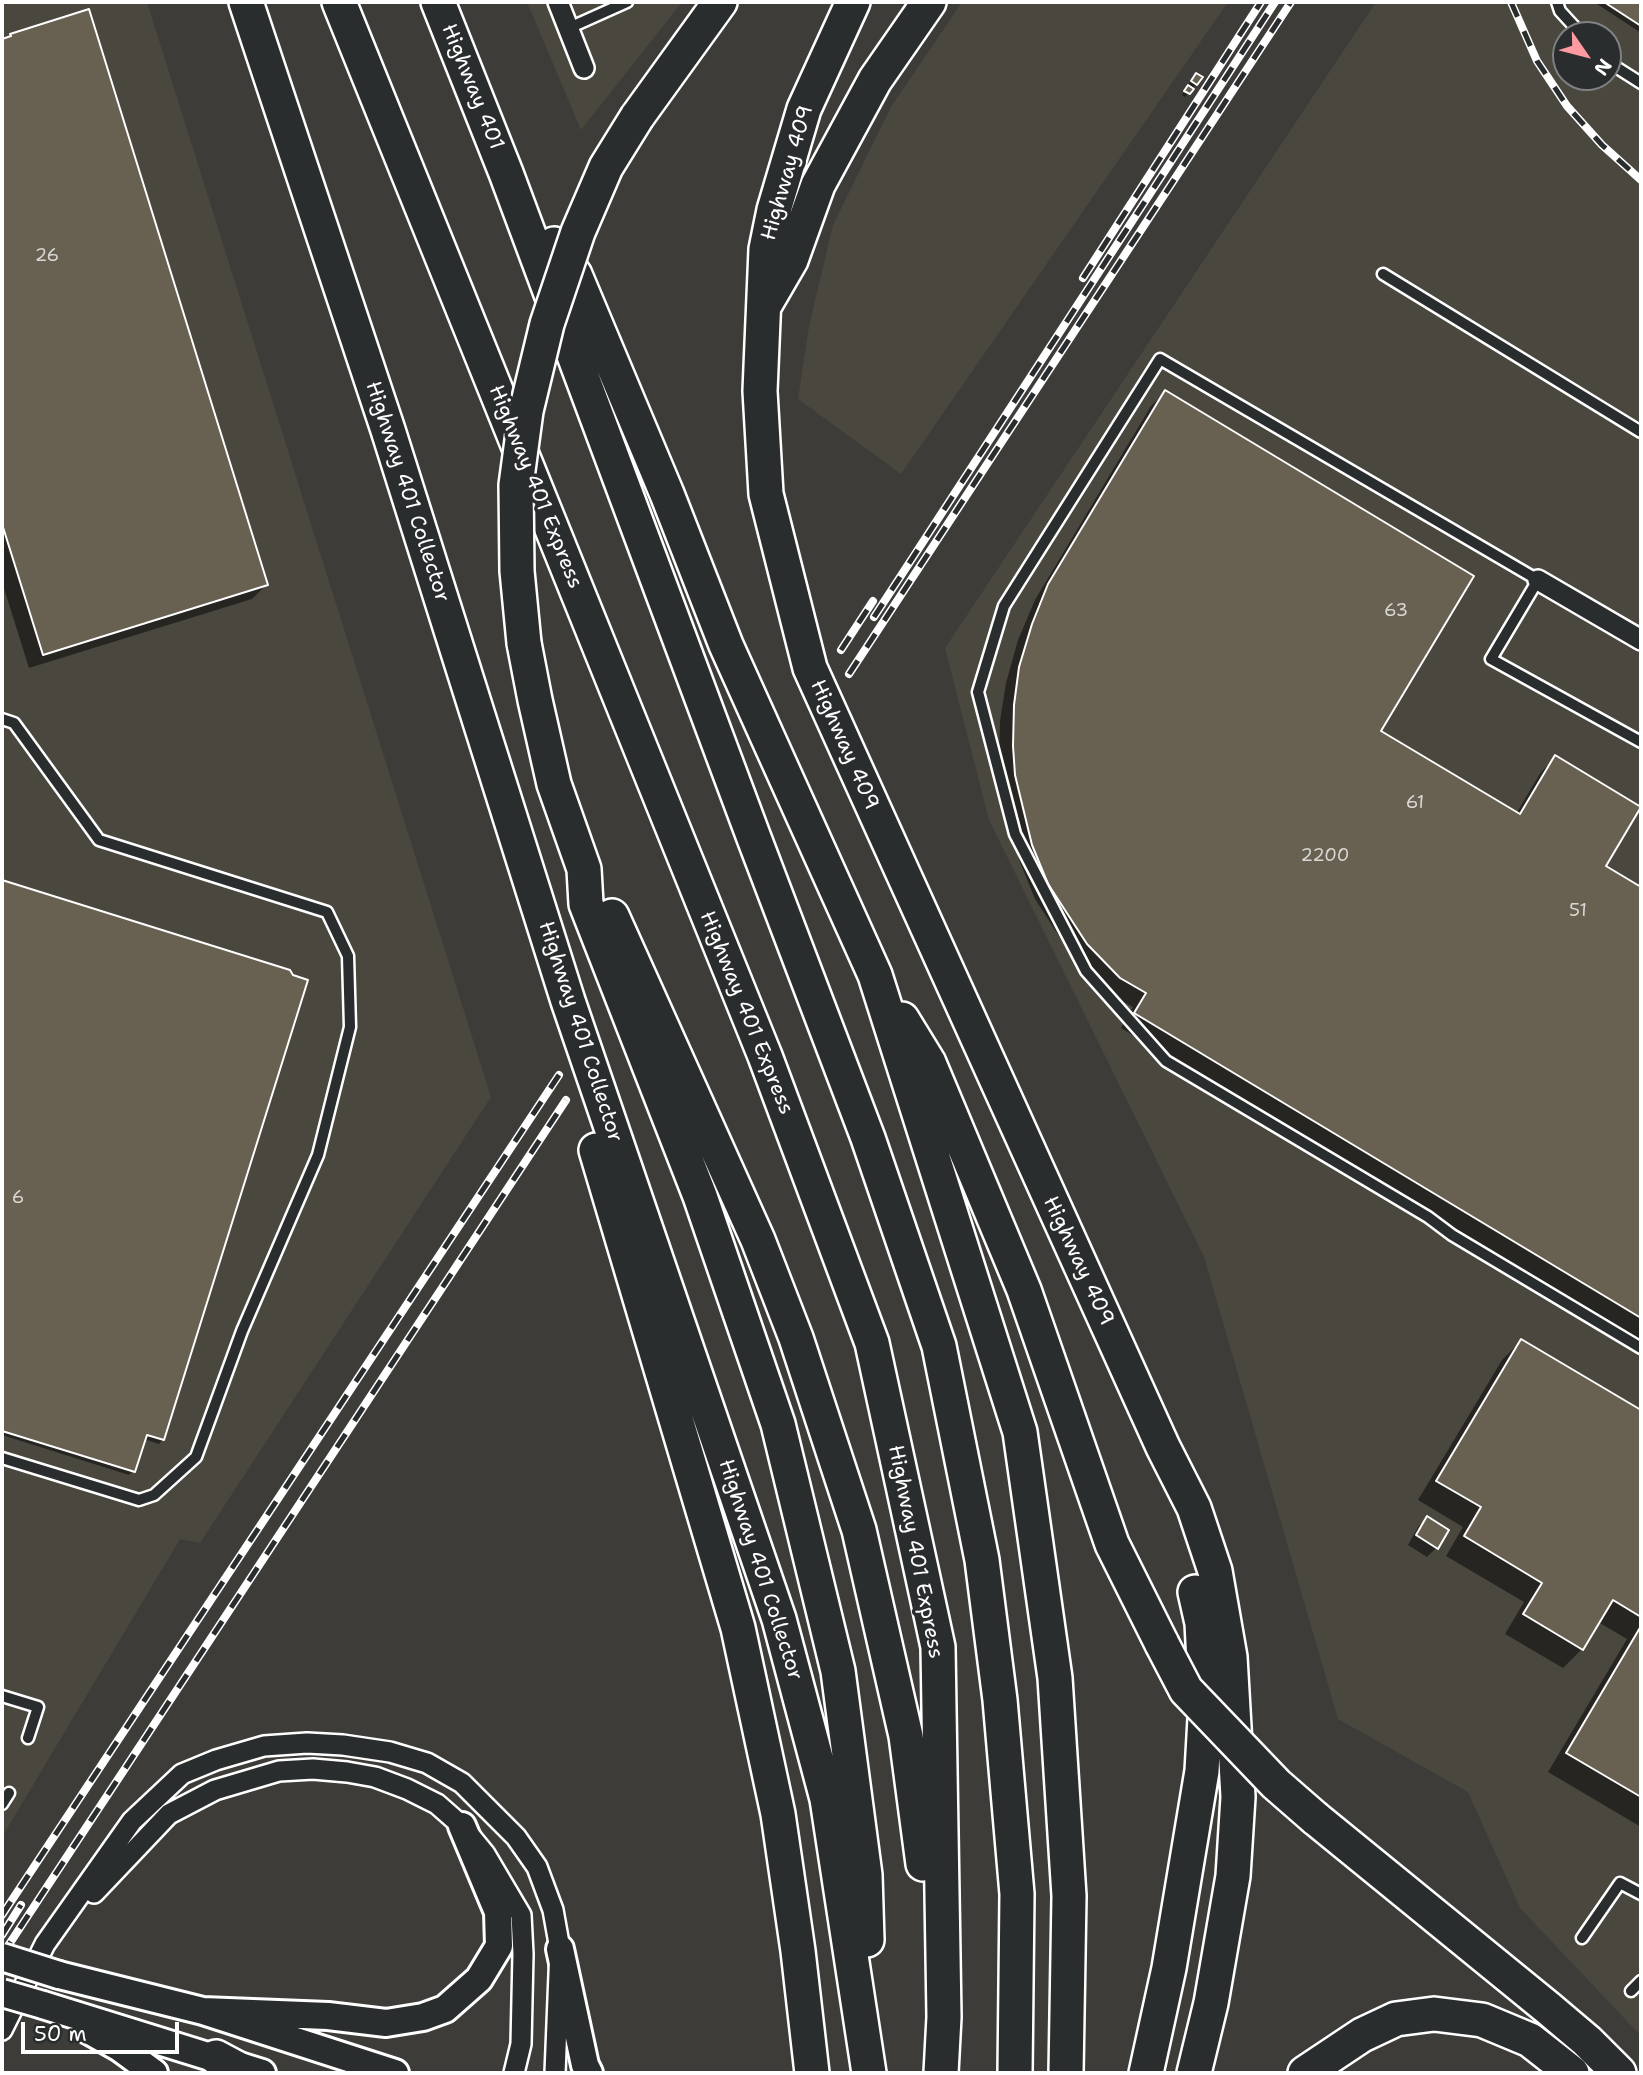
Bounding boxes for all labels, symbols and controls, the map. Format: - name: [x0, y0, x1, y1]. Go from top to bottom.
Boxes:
- street label: Highway 401: [435, 20, 509, 154]
- north arrow: [1552, 21, 1622, 91]
- text: N: [1588, 54, 1618, 81]
- street label: Highway 409: [757, 103, 819, 243]
- house number: 26: [35, 245, 59, 267]
- street label: Highway 401 Collector: [359, 378, 455, 606]
- street label: Highway 401 Express: [483, 382, 587, 592]
- house number: 63: [1384, 600, 1408, 622]
- street label: Highway 409: [804, 676, 884, 814]
- house number: 61: [1406, 792, 1424, 814]
- house number: 2200: [1301, 845, 1349, 867]
- house number: 51: [1569, 900, 1587, 922]
- street label: Highway 401 Express: [694, 908, 798, 1118]
- street label: Highway 401 Collector: [532, 918, 628, 1146]
- house number: 6: [12, 1187, 24, 1209]
- street label: Highway 409: [1037, 1192, 1119, 1330]
- street label: Highway 401 Express: [882, 1443, 948, 1661]
- street label: Highway 401 Collector: [712, 1456, 808, 1684]
- scale bar: [24, 2008, 182, 2052]
- text: 50 m: [34, 2020, 87, 2048]

